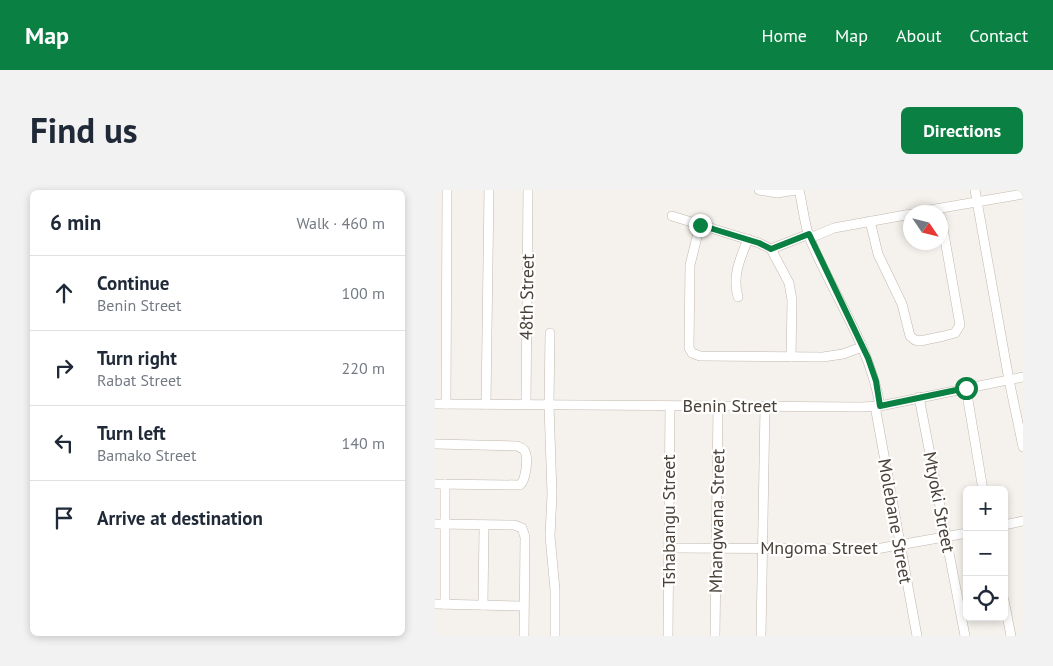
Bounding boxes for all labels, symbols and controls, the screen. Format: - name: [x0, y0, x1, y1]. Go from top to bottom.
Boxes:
- text: Map: [25, 20, 69, 51]
- text: Home: [761, 24, 807, 47]
- text: Map: [835, 24, 868, 47]
- text: About: [896, 24, 942, 47]
- text: Contact: [970, 24, 1028, 47]
- text: Find us: [30, 107, 138, 153]
- button: Directions: [901, 107, 1023, 154]
- north arrow: [903, 205, 948, 250]
- text: 6 min: [50, 209, 101, 236]
- text: Walk · 460 m: [296, 213, 385, 233]
- route end: [689, 214, 712, 237]
- street label: 48th Street: [514, 254, 539, 340]
- text: Continue: [97, 271, 169, 295]
- icon: ahead: [50, 279, 78, 307]
- text: 100 m: [342, 283, 385, 303]
- text: Benin Street: [97, 295, 181, 315]
- text: Turn right: [97, 346, 177, 370]
- icon: right: [50, 354, 78, 382]
- text: 220 m: [342, 358, 385, 378]
- text: Rabat Street: [97, 370, 181, 390]
- route start: [955, 377, 978, 400]
- street label: Benin Street: [683, 394, 777, 417]
- text: Turn left: [97, 421, 166, 445]
- icon: left: [50, 429, 78, 457]
- text: 140 m: [342, 433, 385, 453]
- text: Bamako Street: [97, 445, 196, 465]
- street label: Mhangwana Street: [704, 449, 729, 593]
- street label: Mtyoki Street: [918, 449, 961, 554]
- street label: Tshabangu Street: [657, 454, 680, 588]
- street label: Molebane Street: [873, 457, 918, 585]
- map controls: [963, 486, 1008, 621]
- button: +: [963, 486, 1008, 531]
- icon: arrive: [50, 504, 78, 532]
- text: Arrive at destination: [97, 506, 263, 530]
- button: −: [963, 531, 1008, 576]
- street label: Mngoma Street: [760, 536, 878, 559]
- button: locate: [963, 576, 1008, 621]

